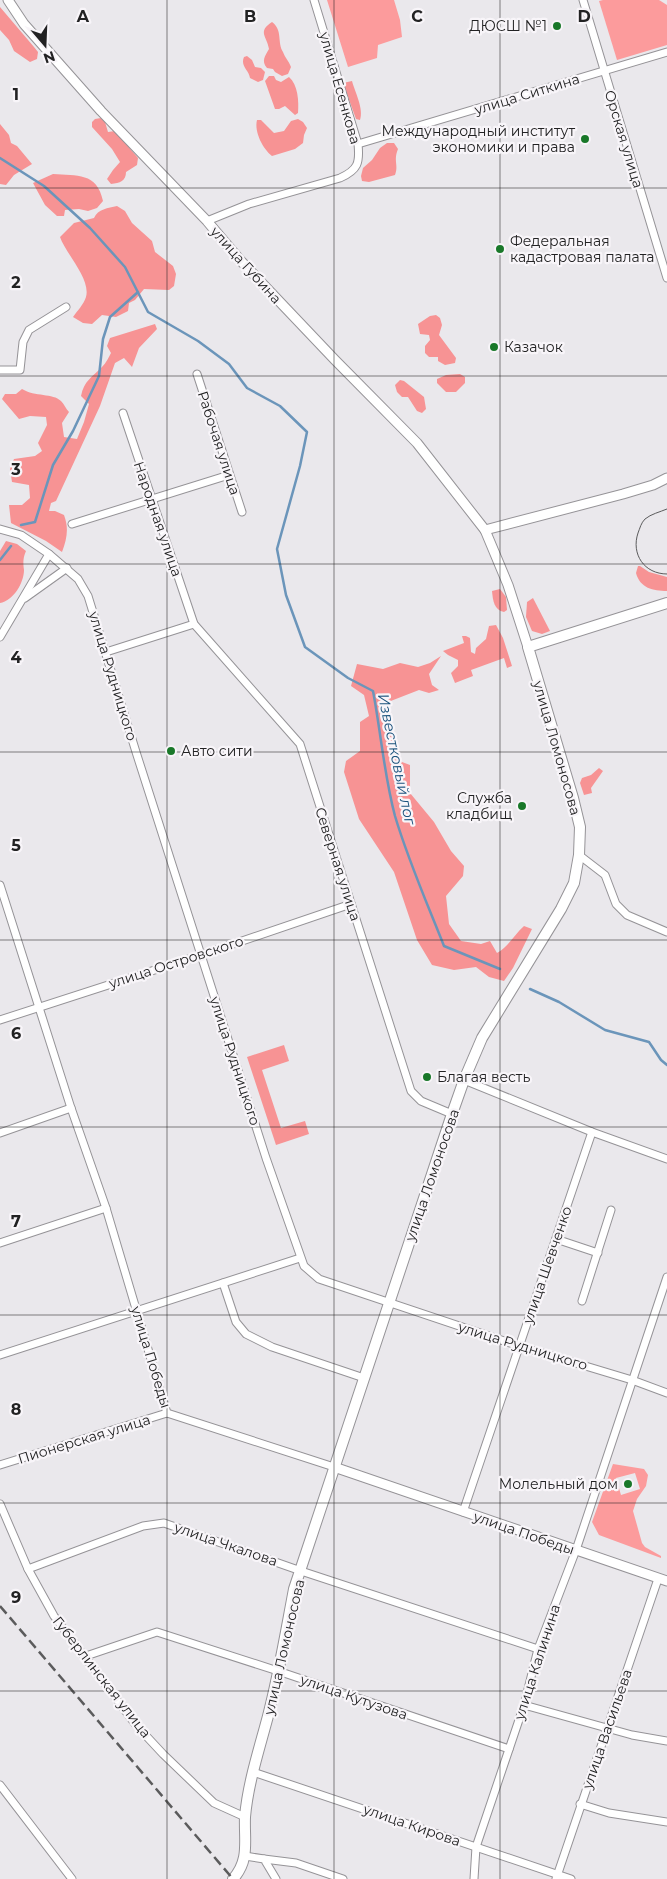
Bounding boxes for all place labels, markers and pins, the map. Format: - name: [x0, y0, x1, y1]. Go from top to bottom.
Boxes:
- place label: ДЮСШ №1: [469, 17, 547, 35]
- marker: ДЮСШ №1: [551, 20, 563, 32]
- place label: Международный институт экономики и права: [382, 122, 575, 156]
- marker: Международный институт экономики и права: [579, 133, 591, 145]
- place label: Федеральная кадастровая палата: [510, 232, 655, 266]
- marker: Федеральная кадастровая палата: [494, 243, 506, 255]
- place label: Казачок: [504, 338, 563, 356]
- marker: Казачок: [488, 341, 500, 353]
- place label: Авто сити: [181, 742, 253, 760]
- marker: Авто сити: [165, 745, 177, 757]
- place label: Служба кладбищ: [446, 789, 512, 823]
- marker: Служба кладбищ: [516, 800, 528, 812]
- place label: Благая весть: [437, 1068, 530, 1086]
- marker: Благая весть: [421, 1071, 433, 1083]
- place label: Молельный дом: [499, 1475, 618, 1493]
- marker: Молельный дом: [622, 1478, 634, 1490]

